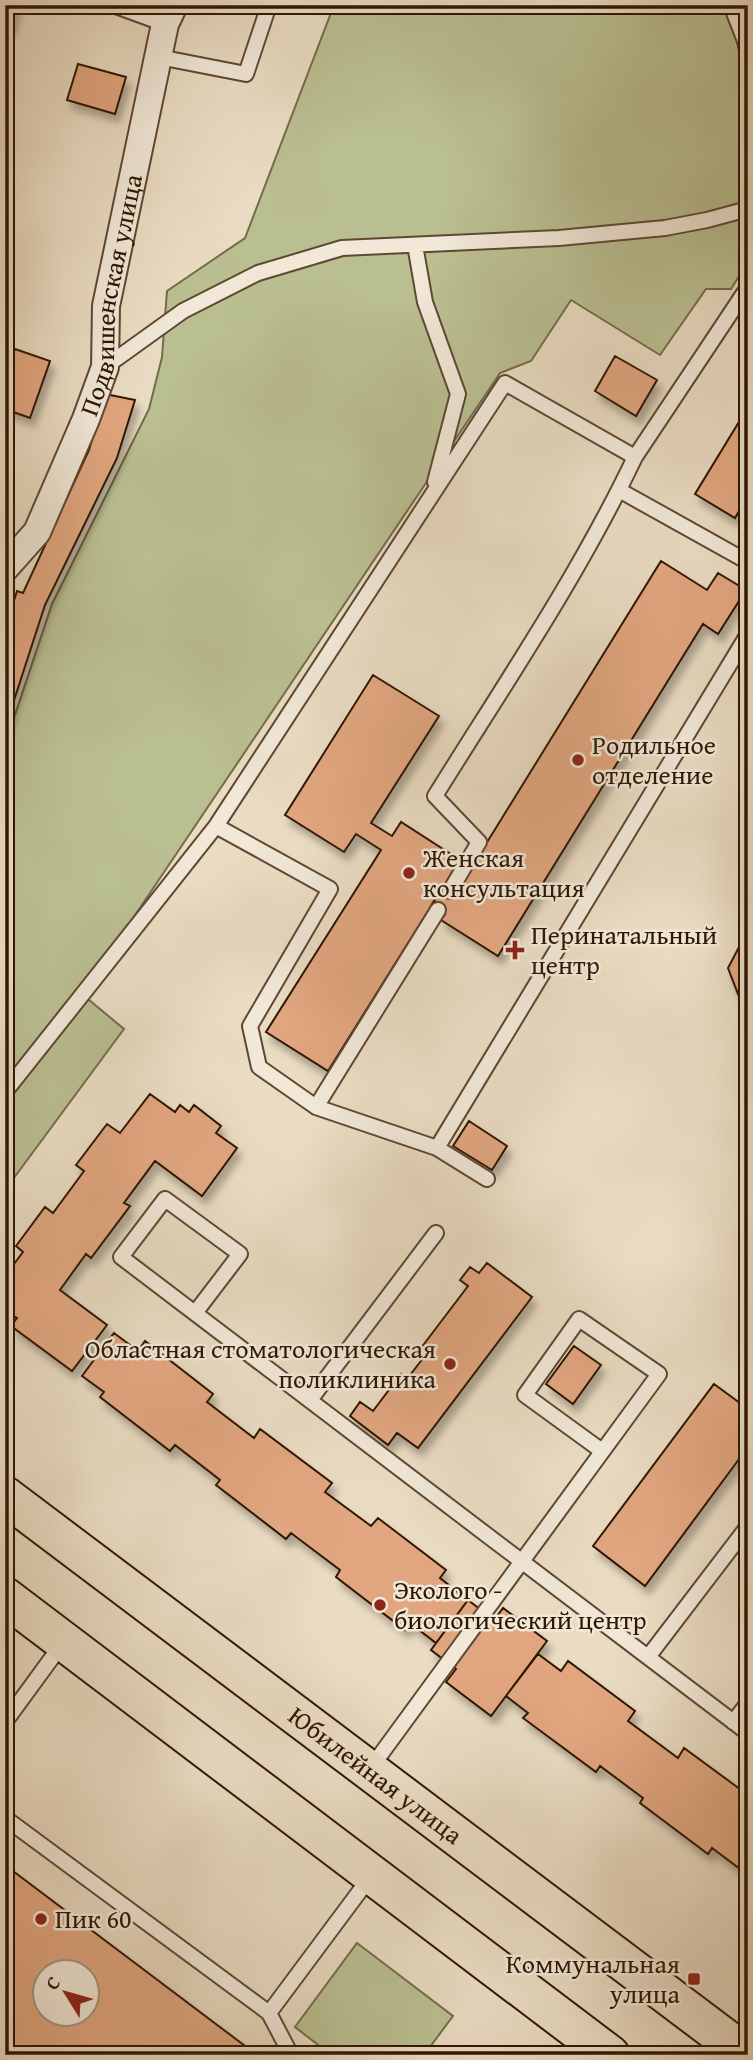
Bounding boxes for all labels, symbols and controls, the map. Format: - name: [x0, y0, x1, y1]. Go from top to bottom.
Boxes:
- street label: Подвишенская улица: [69, 170, 152, 421]
- place label: Родильное отделение: [592, 725, 716, 794]
- marker: Родильное отделение: [570, 752, 586, 768]
- place label: Женская консультация: [422, 838, 585, 907]
- marker: Женская консультация: [401, 865, 417, 881]
- place label: Перинатальный центр: [531, 915, 717, 984]
- marker: Перинатальный центр: [505, 940, 525, 960]
- place label: Областная стоматологическая поликлиника: [85, 1329, 437, 1398]
- marker: Областная стоматологическая поликлиника: [442, 1356, 458, 1372]
- place label: Эколого - биологический центр: [394, 1570, 647, 1639]
- marker: Эколого - биологический центр: [372, 1597, 388, 1613]
- street label: Юбилейная улица: [280, 1696, 472, 1854]
- place label: Пик 60: [55, 1899, 132, 1938]
- marker: Пик 60: [33, 1911, 49, 1927]
- place label: Коммунальная улица: [506, 1944, 681, 2013]
- north arrow: [32, 1958, 102, 2028]
- text: С: [38, 1970, 67, 1995]
- marker: Коммунальная улица: [686, 1971, 702, 1987]

